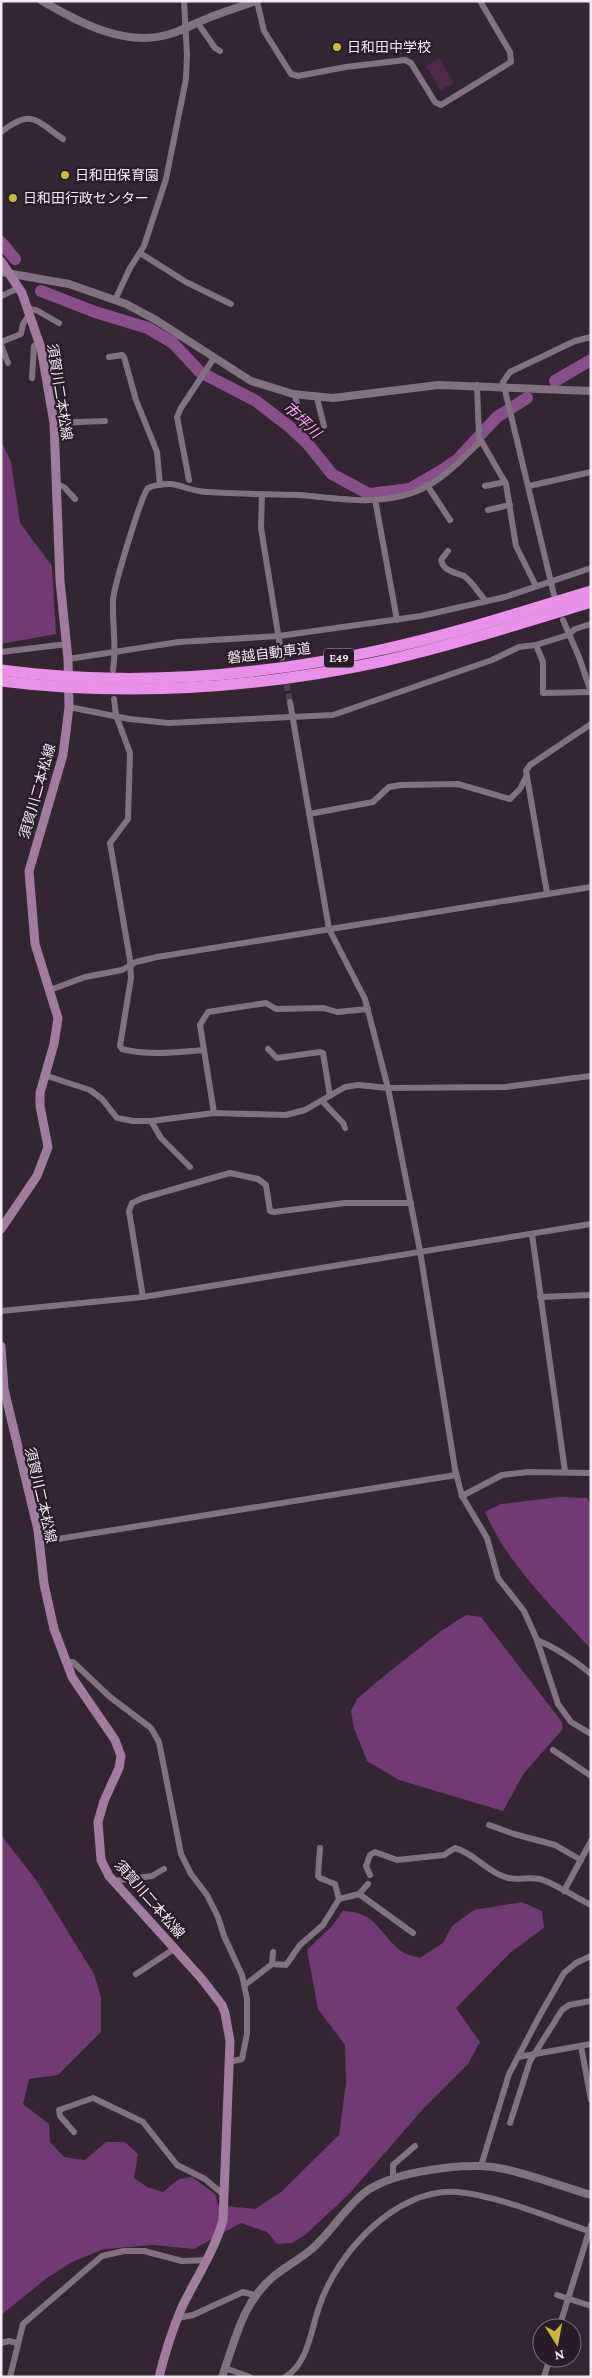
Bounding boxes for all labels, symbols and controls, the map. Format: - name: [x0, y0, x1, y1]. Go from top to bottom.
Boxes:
- place label: 日和田中学校: [347, 39, 431, 55]
- marker: 日和田中学校: [331, 41, 343, 53]
- place label: 日和田保育園: [75, 167, 159, 183]
- marker: 日和田保育園: [59, 169, 71, 181]
- place label: 日和田行政センター: [23, 190, 149, 206]
- marker: 日和田行政センター: [7, 192, 19, 204]
- street label: 須賀川二本松線: [44, 342, 76, 442]
- water label: 市坪川: [280, 399, 325, 443]
- street label: 磐越自動車道: [226, 640, 312, 666]
- road number: E49: [324, 648, 354, 668]
- street label: 須賀川二本松線: [16, 742, 58, 840]
- street label: 須賀川二本松線: [22, 1445, 60, 1545]
- street label: 須賀川二本松線: [112, 1857, 188, 1941]
- north arrow: [532, 2318, 582, 2368]
- text: N: [553, 2347, 566, 2365]

